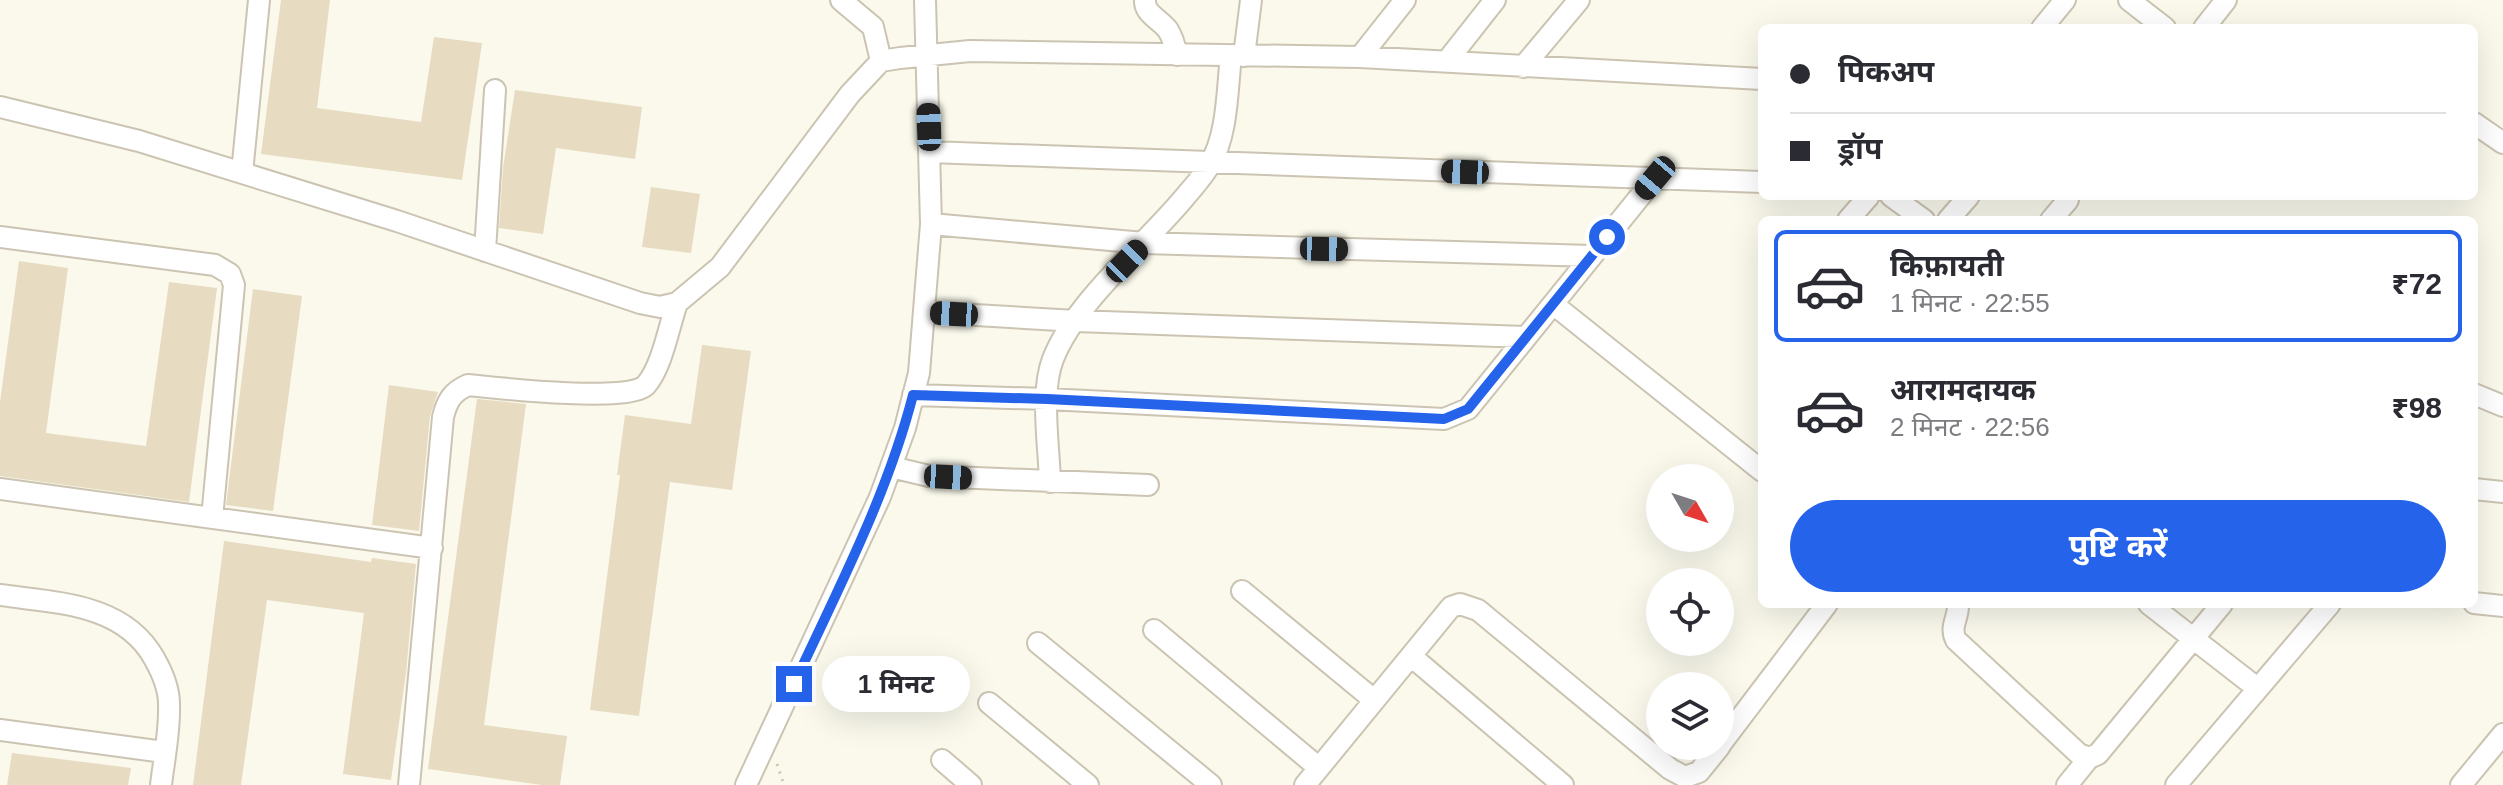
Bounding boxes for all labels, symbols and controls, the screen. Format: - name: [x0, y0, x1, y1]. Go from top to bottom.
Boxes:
- text: पिकअप: [1838, 55, 1934, 88]
- car: [916, 103, 942, 151]
- text: ड्रॉप: [1838, 132, 1882, 165]
- car: [1630, 152, 1680, 204]
- car: [1441, 159, 1489, 185]
- route start: [1589, 219, 1625, 255]
- car: [1102, 235, 1152, 287]
- car: [1300, 237, 1348, 261]
- text: किफ़ायती: [1890, 249, 2004, 282]
- icon: car: [1794, 250, 1866, 322]
- text: ₹72: [2391, 267, 2442, 300]
- text: 1 मिनट · 22:55: [1890, 288, 2050, 318]
- car: [929, 301, 979, 327]
- text: आरामदायक: [1890, 373, 2036, 406]
- icon: car: [1794, 374, 1866, 446]
- text: ₹98: [2391, 391, 2442, 424]
- text: 2 मिनट · 22:56: [1890, 412, 2050, 442]
- car: [923, 464, 973, 490]
- north arrow: [1646, 464, 1734, 552]
- map controls: [1646, 464, 1734, 760]
- button: पुष्टि करें: [1790, 500, 2446, 592]
- button: locate: [1646, 568, 1734, 656]
- callout: 1 मिनट: [822, 656, 970, 712]
- route end: [776, 666, 812, 702]
- text: 1 मिनट: [858, 669, 934, 699]
- button: layers: [1646, 672, 1734, 760]

